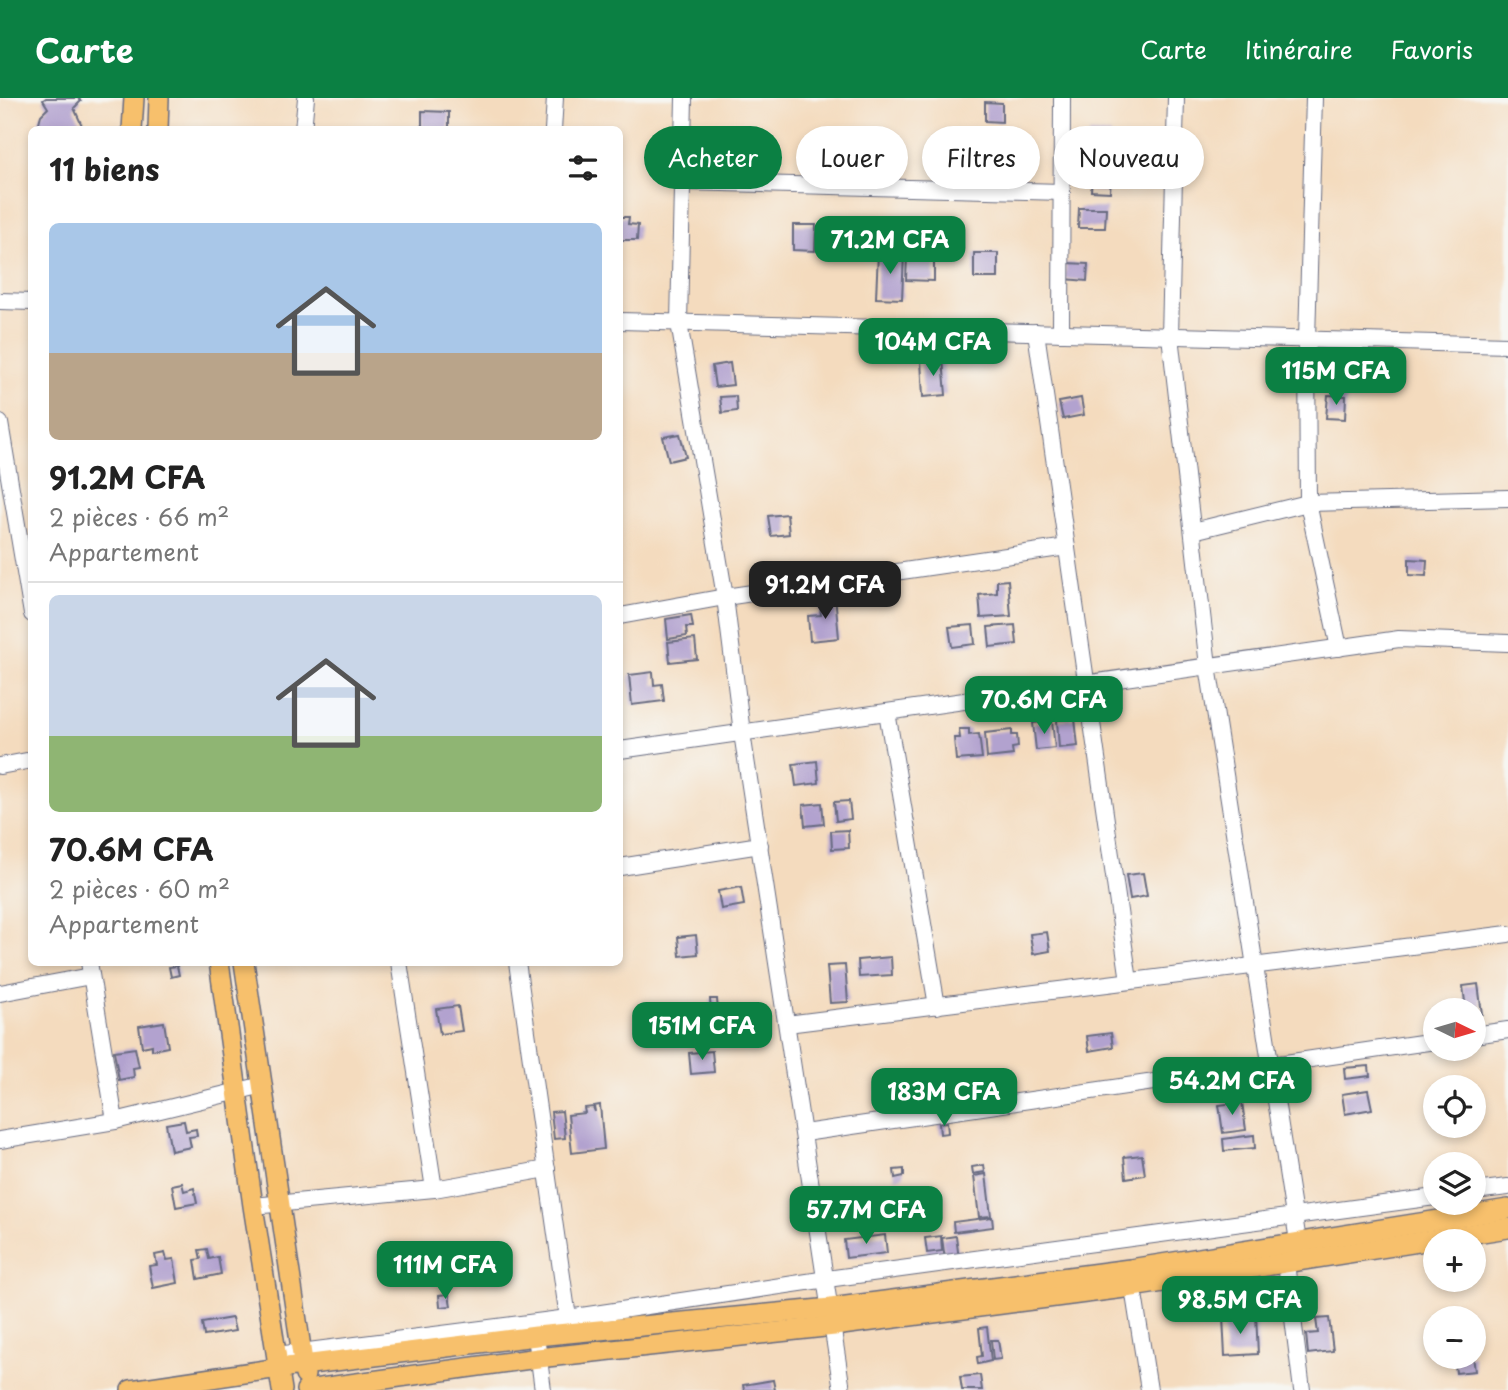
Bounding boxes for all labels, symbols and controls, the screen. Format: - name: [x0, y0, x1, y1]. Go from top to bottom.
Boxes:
- text: Carte: [35, 24, 134, 74]
- text: Carte: [1140, 31, 1207, 67]
- text: Itinéraire: [1245, 31, 1353, 67]
- text: Favoris: [1391, 31, 1473, 67]
- chip: Acheter: [644, 126, 782, 189]
- chip: Louer: [796, 126, 908, 189]
- chip: Filtres: [922, 126, 1040, 189]
- chip: Nouveau: [1054, 126, 1204, 189]
- text: 11 biens: [49, 146, 160, 191]
- icon: filters: [564, 149, 602, 187]
- pin: 71.2M CFA: [810, 216, 970, 276]
- text: 71.2M CFA: [830, 221, 950, 256]
- icon: home: [263, 268, 389, 394]
- pin: 104M CFA: [861, 318, 1005, 378]
- text: 104M CFA: [875, 323, 991, 358]
- pin: 115M CFA: [1264, 348, 1408, 407]
- text: 115M CFA: [1281, 352, 1391, 387]
- text: 91.2M CFA: [49, 454, 206, 499]
- text: 2 pièces · 66 m²: [49, 499, 229, 534]
- text: Appartement: [49, 534, 199, 569]
- pin: 91.2M CFA: [745, 561, 905, 621]
- text: 91.2M CFA: [765, 566, 885, 601]
- icon: home: [263, 640, 389, 766]
- pin: 70.6M CFA: [964, 676, 1124, 736]
- text: 70.6M CFA: [981, 681, 1107, 716]
- text: 70.6M CFA: [49, 826, 214, 871]
- text: 2 pièces · 60 m²: [49, 871, 230, 906]
- text: Appartement: [49, 906, 199, 941]
- north arrow: [1423, 998, 1486, 1060]
- map controls: [1423, 998, 1486, 1369]
- pin: 151M CFA: [630, 1002, 774, 1062]
- text: 151M CFA: [648, 1007, 756, 1042]
- pin: 54.2M CFA: [1152, 1058, 1312, 1117]
- text: 54.2M CFA: [1169, 1062, 1295, 1097]
- pin: 183M CFA: [872, 1068, 1016, 1128]
- text: 183M CFA: [887, 1073, 1001, 1108]
- button: locate: [1423, 1075, 1486, 1138]
- button: layers: [1423, 1152, 1486, 1215]
- pin: 57.7M CFA: [786, 1186, 946, 1246]
- text: 57.7M CFA: [806, 1191, 926, 1226]
- button: +: [1423, 1229, 1486, 1292]
- pin: 111M CFA: [373, 1242, 517, 1301]
- text: 111M CFA: [393, 1246, 497, 1281]
- pin: 98.5M CFA: [1160, 1276, 1320, 1336]
- text: 98.5M CFA: [1178, 1281, 1302, 1316]
- button: −: [1423, 1306, 1486, 1369]

